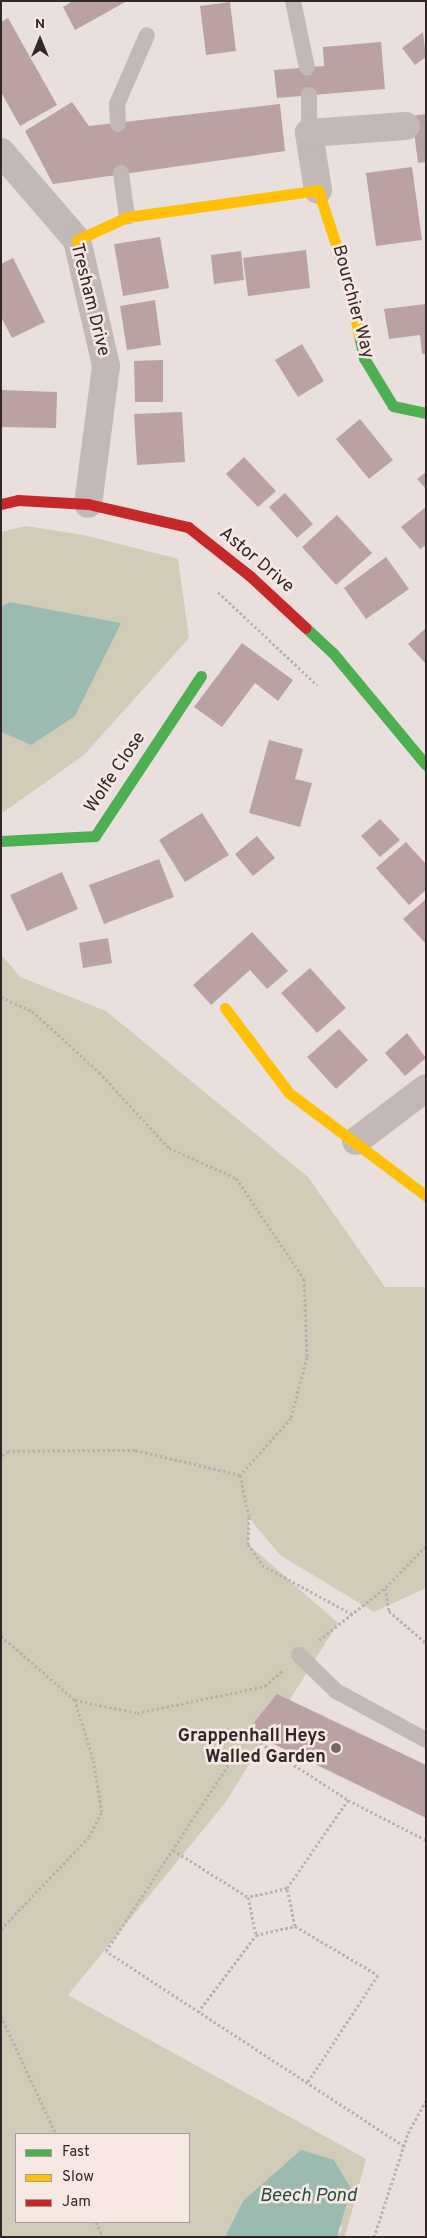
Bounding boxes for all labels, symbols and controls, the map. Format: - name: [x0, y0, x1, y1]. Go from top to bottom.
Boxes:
- north arrow: [15, 15, 65, 65]
- text: N: [35, 16, 45, 33]
- street label: Tresham Drive: [65, 241, 113, 359]
- street label: Bourchier Way: [326, 243, 378, 361]
- street label: Astor Drive: [214, 524, 298, 598]
- street label: Wolfe Close: [81, 728, 151, 818]
- place label: Grappenhall Heys Walled Garden: [178, 1727, 326, 1770]
- marker: Grappenhall Heys Walled Garden: [330, 1742, 342, 1754]
- legend: [15, 2133, 190, 2223]
- text: Fast: [62, 2143, 90, 2162]
- text: Slow: [62, 2168, 94, 2187]
- water label: Beech Pond: [259, 2186, 357, 2208]
- text: Jam: [62, 2193, 91, 2212]

